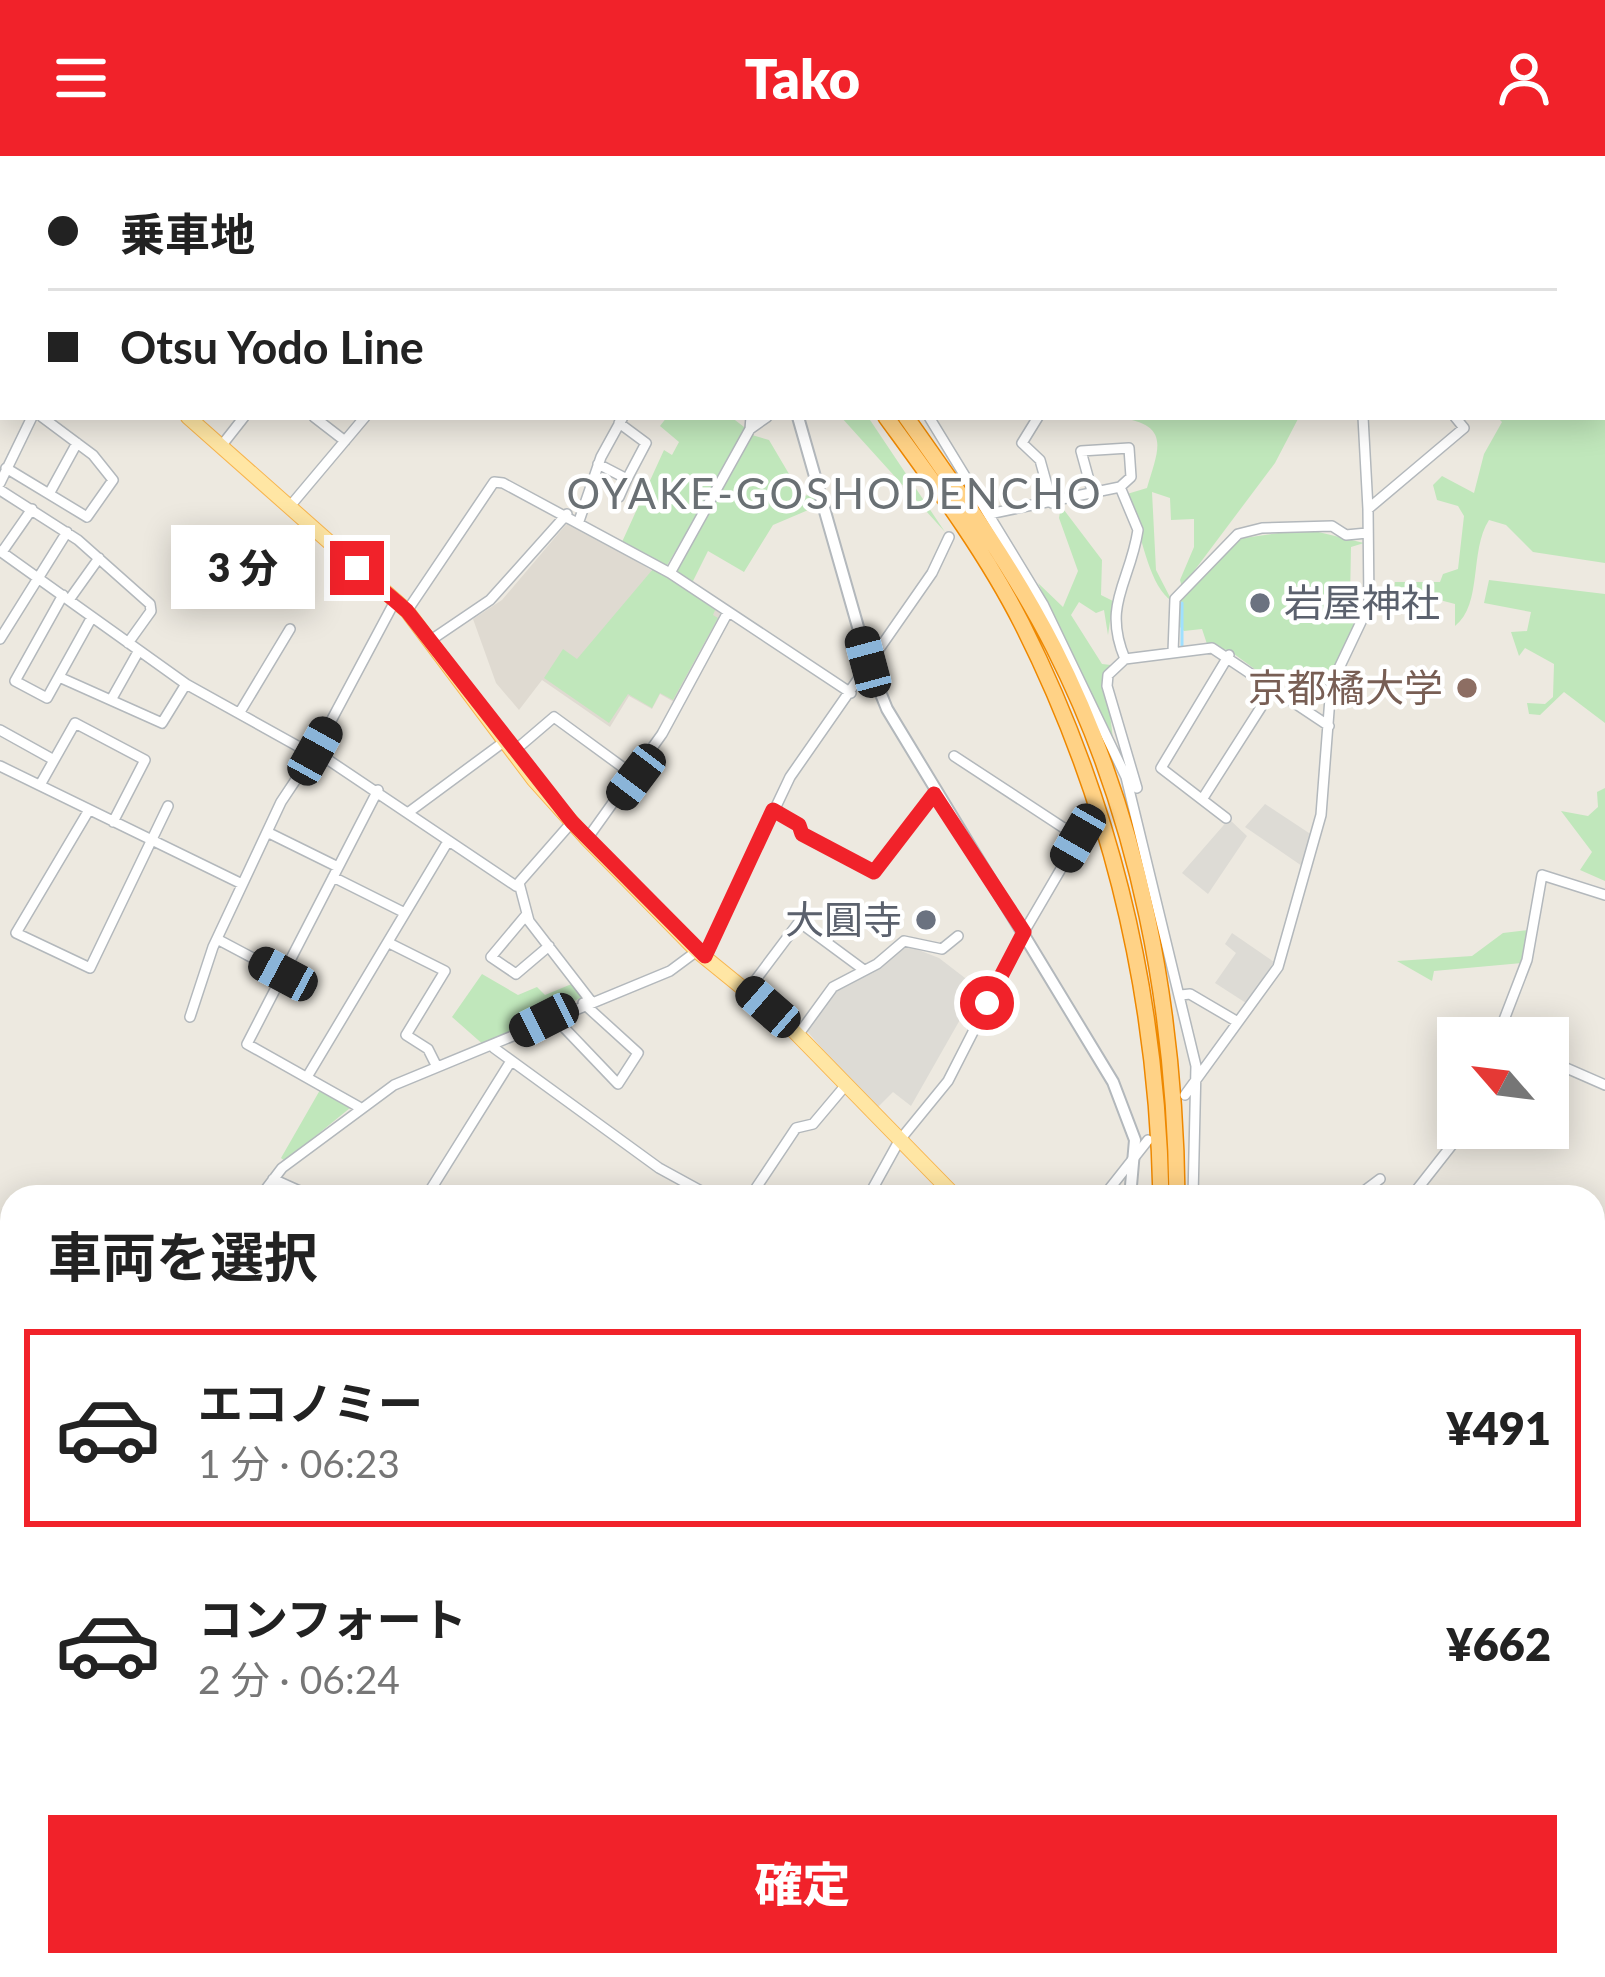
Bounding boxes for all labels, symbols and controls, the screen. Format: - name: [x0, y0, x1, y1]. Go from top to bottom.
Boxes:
- icon: menu: [48, 45, 114, 111]
- icon: person: [1491, 45, 1557, 111]
- text: Tako: [745, 46, 860, 111]
- text: 乗車地: [120, 207, 255, 261]
- text: Otsu Yodo Line: [120, 320, 424, 374]
- district label: OYAKE-GOSHODENCHO: [566, 468, 1104, 518]
- callout: 3 分: [171, 526, 315, 610]
- route end: [330, 541, 384, 595]
- text: 3 分: [208, 544, 278, 590]
- place label: 岩屋神社: [1284, 579, 1440, 625]
- marker: 岩屋神社: [1247, 590, 1273, 616]
- car: [841, 623, 895, 701]
- place label: 京都橘大学: [1248, 664, 1443, 710]
- marker: 京都橘大学: [1454, 675, 1480, 701]
- car: [282, 711, 348, 791]
- car: [600, 737, 672, 817]
- car: [1044, 798, 1112, 878]
- place label: 大圓寺: [785, 896, 902, 942]
- marker: 大圓寺: [913, 907, 939, 933]
- car: [243, 941, 323, 1007]
- car: [729, 970, 807, 1044]
- route start: [960, 976, 1014, 1030]
- car: [504, 988, 584, 1052]
- north arrow: [1437, 1017, 1569, 1149]
- map controls: [1437, 1017, 1569, 1149]
- text: 車両を選択: [48, 1224, 318, 1289]
- icon: car: [54, 1374, 162, 1482]
- text: エコノミー: [198, 1376, 423, 1430]
- text: ¥491: [1447, 1401, 1551, 1455]
- text: 1 分 · 06:23: [198, 1440, 400, 1486]
- icon: car: [54, 1590, 162, 1698]
- text: コンフォート: [198, 1592, 467, 1646]
- text: ¥662: [1447, 1617, 1551, 1671]
- text: 2 分 · 06:24: [198, 1656, 400, 1702]
- button: 確定: [48, 1815, 1557, 1953]

